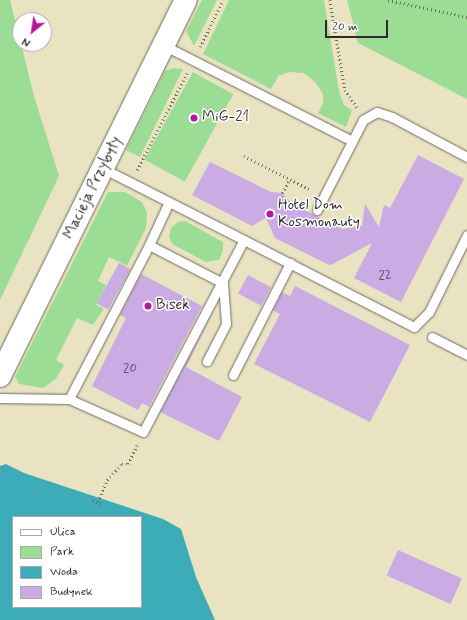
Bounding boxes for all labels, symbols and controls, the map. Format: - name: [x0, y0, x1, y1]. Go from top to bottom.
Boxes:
- north arrow: [12, 12, 52, 52]
- scale bar: [327, 12, 390, 38]
- text: 20 m: [332, 19, 358, 35]
- text: N: [20, 34, 33, 49]
- place label: MiG-21: [202, 109, 249, 127]
- marker: MiG-21: [189, 113, 199, 123]
- street label: Macieja Przybyły: [60, 134, 126, 242]
- place label: Hotel Dom Kosmonauty: [278, 196, 360, 231]
- marker: Hotel Dom Kosmonauty: [265, 209, 275, 219]
- house number: 22: [378, 268, 392, 284]
- place label: Bisek: [156, 297, 190, 315]
- marker: Bisek: [143, 301, 153, 311]
- house number: 20: [123, 361, 137, 377]
- legend: [12, 516, 142, 608]
- text: Ulica: [50, 524, 76, 540]
- text: Park: [50, 544, 74, 560]
- text: Woda: [50, 564, 78, 580]
- text: Budynek: [50, 584, 93, 600]

